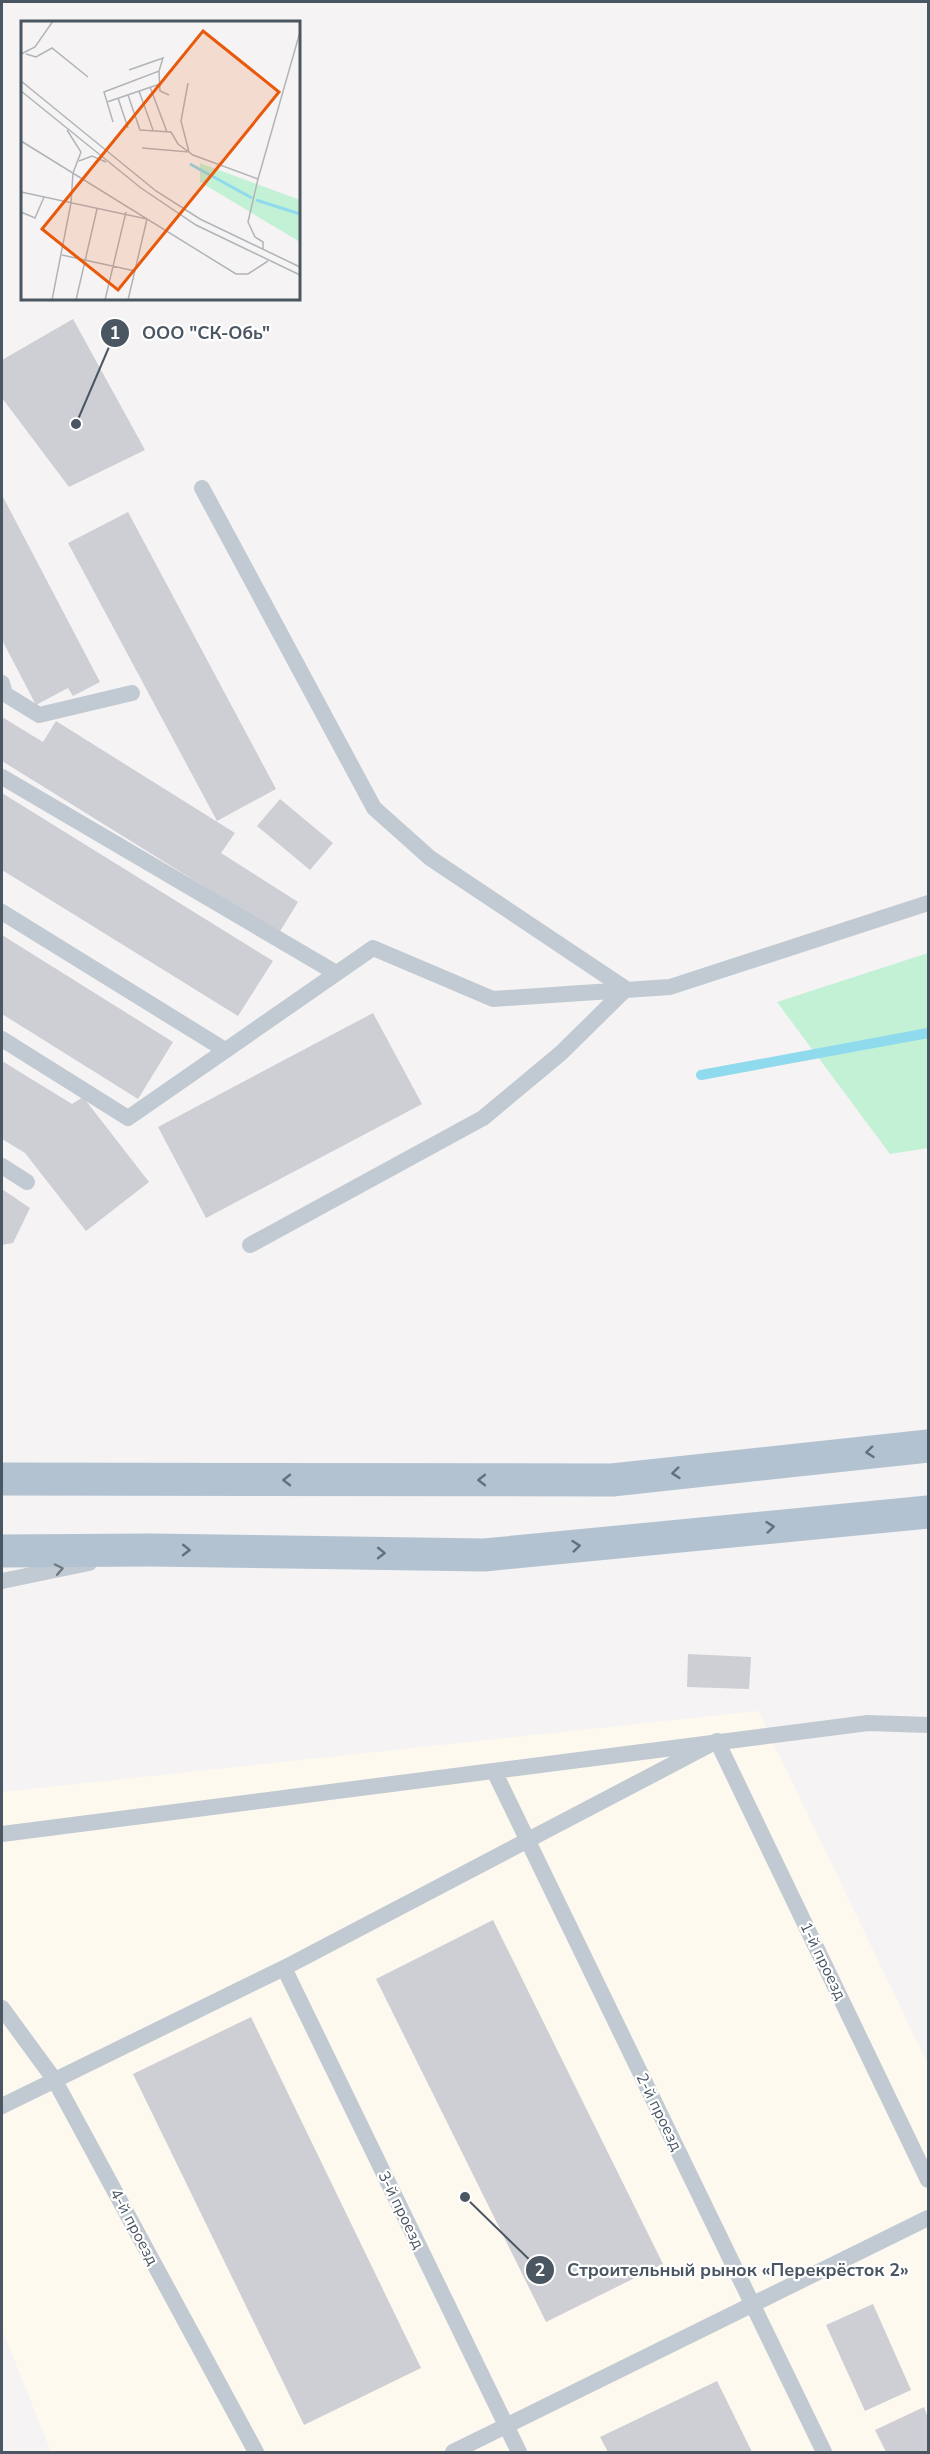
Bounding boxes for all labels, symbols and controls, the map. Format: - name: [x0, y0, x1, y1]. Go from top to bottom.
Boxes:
- inset map: [21, 21, 300, 300]
- callout: ООО "СК-Обь": [100, 315, 282, 351]
- text: 1: [110, 321, 120, 345]
- text: ООО "СК-Обь": [142, 321, 270, 345]
- one-way arrow: [866, 1445, 875, 1458]
- one-way arrow: [672, 1466, 681, 1479]
- one-way arrow: [282, 1474, 291, 1486]
- one-way arrow: [477, 1474, 486, 1486]
- one-way arrow: [765, 1521, 774, 1534]
- one-way arrow: [571, 1540, 580, 1553]
- one-way arrow: [181, 1544, 190, 1557]
- one-way arrow: [376, 1547, 385, 1560]
- one-way arrow: [53, 1563, 63, 1576]
- street label: 1-й проезд: [795, 1918, 852, 2004]
- street label: 2-й проезд: [631, 2069, 688, 2155]
- street label: 3-й проезд: [373, 2167, 430, 2253]
- street label: 4-й проезд: [105, 2185, 164, 2270]
- callout: Строительный рынок «Перекрёсток 2»: [525, 2252, 921, 2288]
- text: 2: [535, 2258, 545, 2282]
- text: Строительный рынок «Перекрёсток 2»: [567, 2258, 909, 2282]

